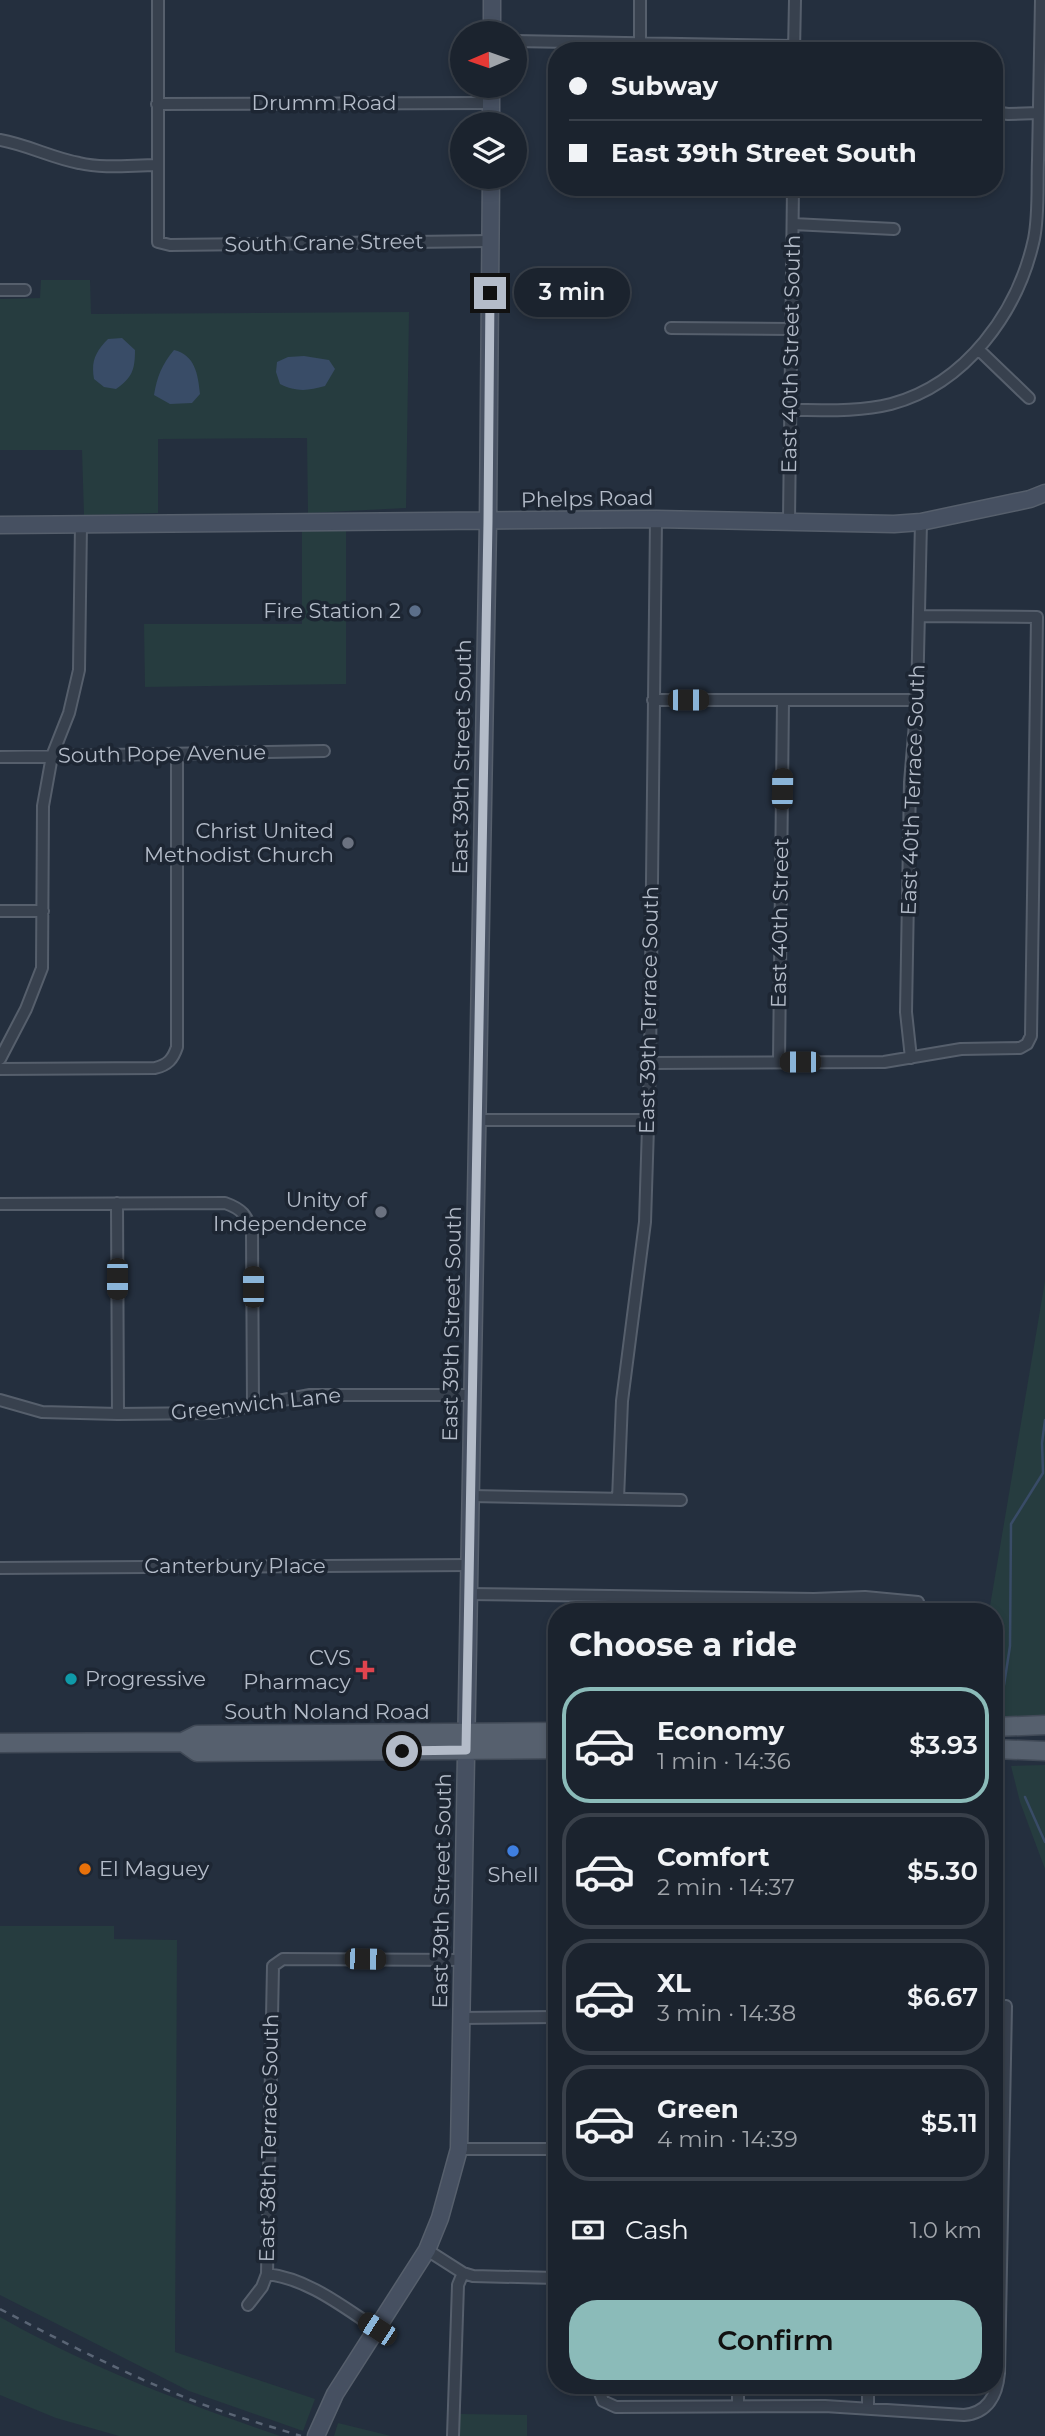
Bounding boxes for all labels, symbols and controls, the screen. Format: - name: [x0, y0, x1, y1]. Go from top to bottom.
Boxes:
- north arrow: [450, 21, 527, 98]
- map controls: [450, 21, 527, 189]
- text: Subway: [611, 70, 718, 102]
- street label: Drumm Road: [252, 90, 396, 115]
- button: layers: [450, 112, 527, 189]
- text: East 39th Street South: [611, 137, 917, 169]
- street label: South Crane Street: [224, 228, 424, 257]
- street label: East 40th Street South: [776, 234, 805, 474]
- callout: 3 min: [514, 268, 630, 318]
- route end: [474, 277, 506, 309]
- text: 3 min: [539, 278, 605, 306]
- street label: Phelps Road: [521, 485, 653, 512]
- place label: Fire Station 2: [263, 598, 401, 623]
- marker: Fire Station 2: [407, 603, 423, 619]
- street label: East 39th Street South: [447, 639, 476, 875]
- street label: East 40th Terrace South: [896, 664, 929, 916]
- car: [668, 690, 710, 711]
- street label: South Pope Avenue: [58, 739, 266, 768]
- car: [772, 768, 793, 810]
- place label: Christ United Methodist Church: [144, 818, 334, 867]
- marker: Christ United Methodist Church: [340, 835, 356, 851]
- street label: East 40th Street: [766, 838, 793, 1008]
- street label: East 39th Terrace South: [634, 886, 663, 1134]
- car: [780, 1052, 822, 1073]
- place label: Unity of Independence: [213, 1187, 368, 1236]
- marker: Unity of Independence: [373, 1204, 389, 1220]
- street label: East 39th Street South: [437, 1206, 466, 1442]
- car: [107, 1258, 128, 1300]
- car: [243, 1266, 264, 1308]
- street label: Greenwich Lane: [170, 1382, 342, 1425]
- street label: Canterbury Place: [144, 1553, 326, 1578]
- text: Choose a ride: [569, 1625, 797, 1664]
- place label: CVS Pharmacy: [243, 1645, 352, 1694]
- marker: CVS Pharmacy: [357, 1662, 373, 1678]
- place label: Progressive: [85, 1666, 206, 1691]
- marker: Progressive: [63, 1671, 79, 1687]
- street label: South Noland Road: [224, 1699, 430, 1724]
- icon: car: [573, 1714, 636, 1777]
- text: Economy: [657, 1715, 784, 1747]
- text: $3.93: [909, 1729, 978, 1761]
- route start: [386, 1735, 418, 1767]
- text: 1 min · 14:36: [657, 1747, 791, 1775]
- street label: East 39th Street South: [427, 1773, 456, 2009]
- icon: car: [573, 1840, 636, 1903]
- text: Comfort: [657, 1841, 769, 1873]
- marker: Shell: [505, 1843, 521, 1859]
- text: $5.30: [907, 1855, 978, 1887]
- place label: El Maguey: [99, 1856, 210, 1881]
- marker: El Maguey: [77, 1861, 93, 1877]
- place label: Shell: [487, 1862, 539, 1887]
- text: 2 min · 14:37: [657, 1873, 795, 1901]
- car: [344, 1948, 387, 1970]
- icon: car: [573, 1966, 636, 2029]
- text: XL: [657, 1967, 691, 1999]
- text: $6.67: [907, 1981, 978, 2013]
- text: 3 min · 14:38: [657, 1999, 796, 2027]
- street label: East 38th Terrace South: [254, 2014, 283, 2262]
- icon: car: [573, 2092, 636, 2155]
- text: Green: [657, 2093, 739, 2125]
- text: $5.11: [921, 2107, 978, 2139]
- text: 4 min · 14:39: [657, 2125, 798, 2153]
- icon: cash: [569, 2211, 607, 2249]
- text: Cash: [625, 2214, 689, 2246]
- text: 1.0 km: [910, 2216, 982, 2244]
- button: Confirm: [569, 2300, 982, 2380]
- car: [354, 2309, 401, 2349]

